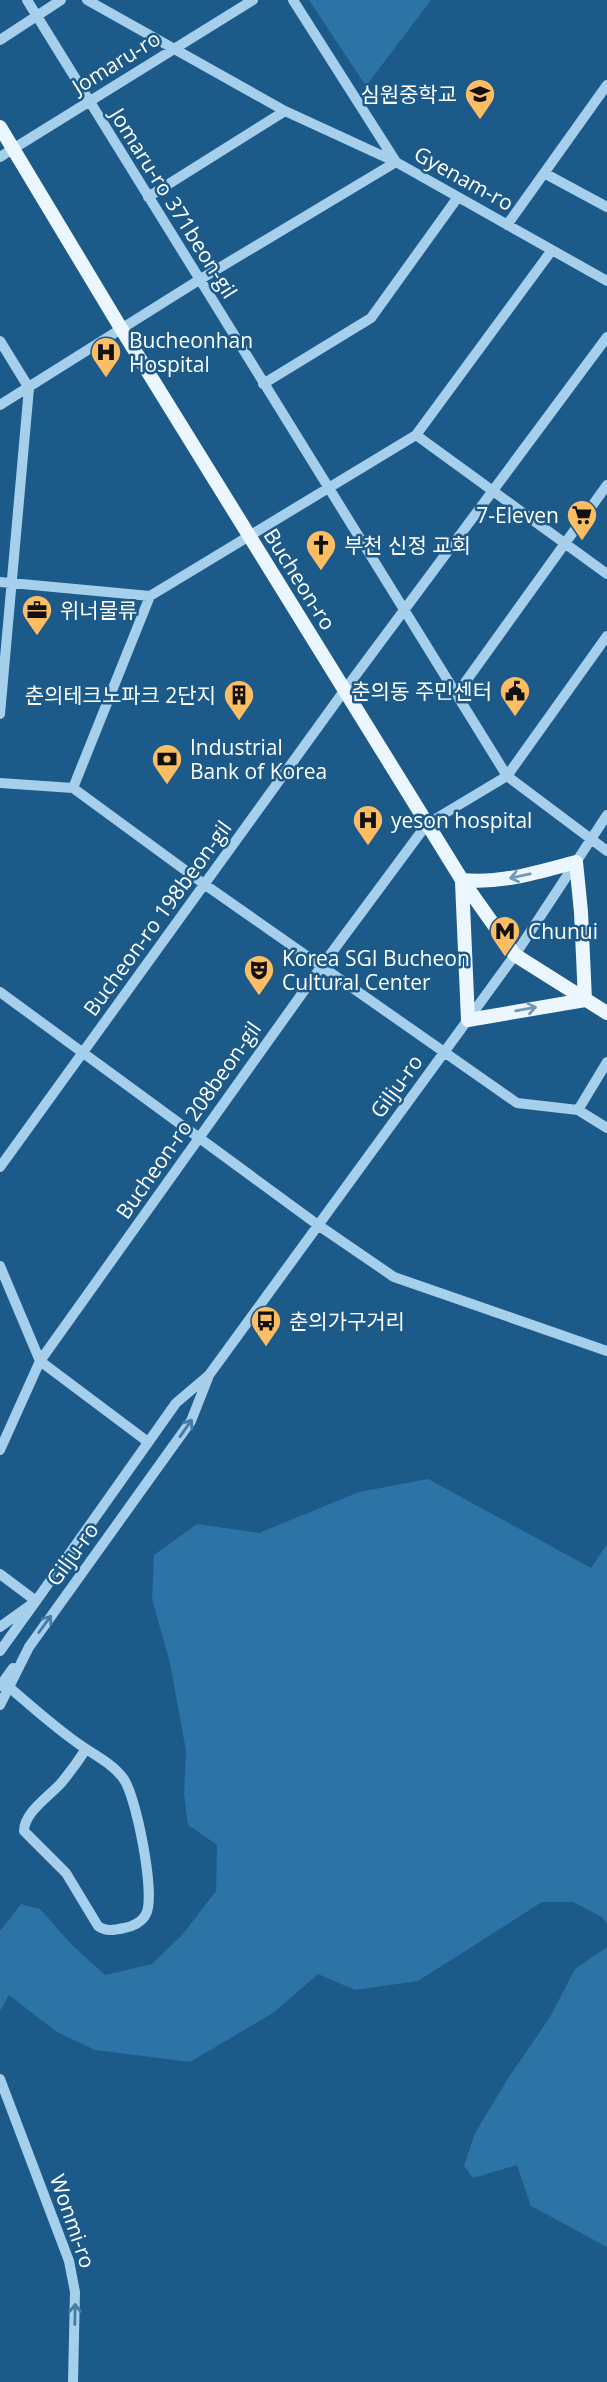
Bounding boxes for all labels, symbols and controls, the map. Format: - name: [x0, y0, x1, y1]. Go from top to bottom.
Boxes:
- street label: Jomaru-ro: [65, 24, 165, 101]
- school or university icon: 심원중학교: [463, 77, 497, 121]
- place label: 심원중학교: [360, 80, 457, 108]
- street label: Jomaru-ro 371beon-gil: [103, 101, 244, 303]
- street label: Gyenam-ro: [409, 139, 519, 217]
- place label: Bucheonhan Hospital: [129, 326, 253, 378]
- hospital icon: Bucheonhan Hospital: [89, 335, 123, 379]
- supermarket icon: 7-Eleven: [565, 498, 599, 542]
- place label: 7-Eleven: [476, 501, 559, 529]
- street label: Bucheon-ro: [258, 523, 342, 635]
- church icon: 부천 신정 교회: [304, 528, 338, 572]
- place label: 부천 신정 교회: [344, 531, 471, 559]
- office icon: 위너물류: [20, 593, 54, 637]
- place label: 위너물류: [60, 596, 137, 624]
- public building icon: 춘의동 주민센터: [498, 674, 532, 718]
- place label: 춘의동 주민센터: [351, 677, 492, 705]
- building icon: 춘의테크노파크 2단지: [222, 678, 256, 722]
- place label: 춘의테크노파크 2단지: [25, 681, 216, 709]
- place label: Industrial Bank of Korea: [190, 733, 327, 785]
- bank icon: Industrial Bank of Korea: [150, 742, 184, 786]
- hospital icon: yeson hospital: [351, 803, 385, 847]
- place label: yeson hospital: [391, 806, 532, 834]
- street label: Bucheon-ro 198beon-gil: [77, 815, 237, 1021]
- one-way arrow: [509, 870, 532, 884]
- metro station icon: Chunui: [488, 914, 522, 958]
- place label: Chunui: [528, 917, 598, 945]
- place label: Korea SGI Bucheon Cultural Center: [282, 944, 470, 996]
- theatre icon: Korea SGI Bucheon Cultural Center: [242, 953, 276, 997]
- one-way arrow: [514, 1002, 537, 1015]
- street label: Bucheon-ro 208beon-gil: [109, 1016, 267, 1224]
- street label: Gilju-ro: [364, 1049, 428, 1123]
- bus stop icon: 춘의가구거리: [249, 1304, 283, 1348]
- place label: 춘의가구거리: [289, 1307, 405, 1335]
- one-way arrow: [179, 1419, 193, 1438]
- street label: Gilju-ro: [40, 1517, 104, 1591]
- one-way arrow: [38, 1615, 52, 1634]
- street label: Wonmi-ro: [44, 2170, 102, 2272]
- one-way arrow: [69, 2303, 82, 2326]

